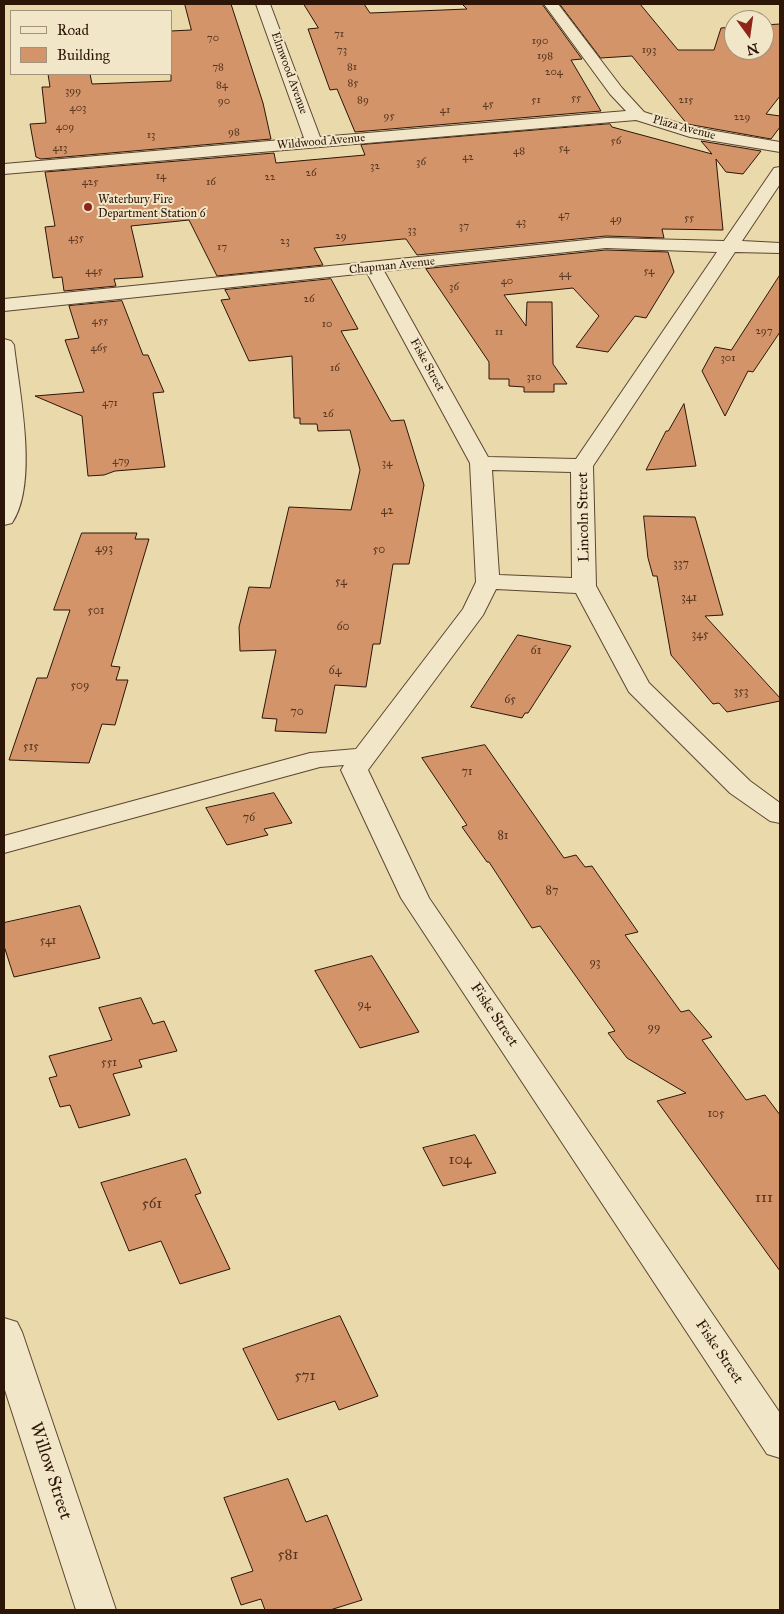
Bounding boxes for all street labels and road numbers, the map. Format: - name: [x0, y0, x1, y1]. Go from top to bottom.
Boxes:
- street label: Elmwood Avenue: [267, 30, 311, 116]
- street label: Plaza Avenue: [651, 113, 717, 143]
- street label: Wildwood Avenue: [276, 131, 366, 153]
- street label: Chapman Avenue: [348, 254, 436, 278]
- street label: Fiske Street: [407, 336, 447, 394]
- street label: Lincoln Street: [574, 472, 594, 562]
- street label: Fiske Street: [466, 980, 522, 1050]
- street label: Fiske Street: [691, 1317, 747, 1387]
- street label: Willow Street: [24, 1420, 76, 1522]

